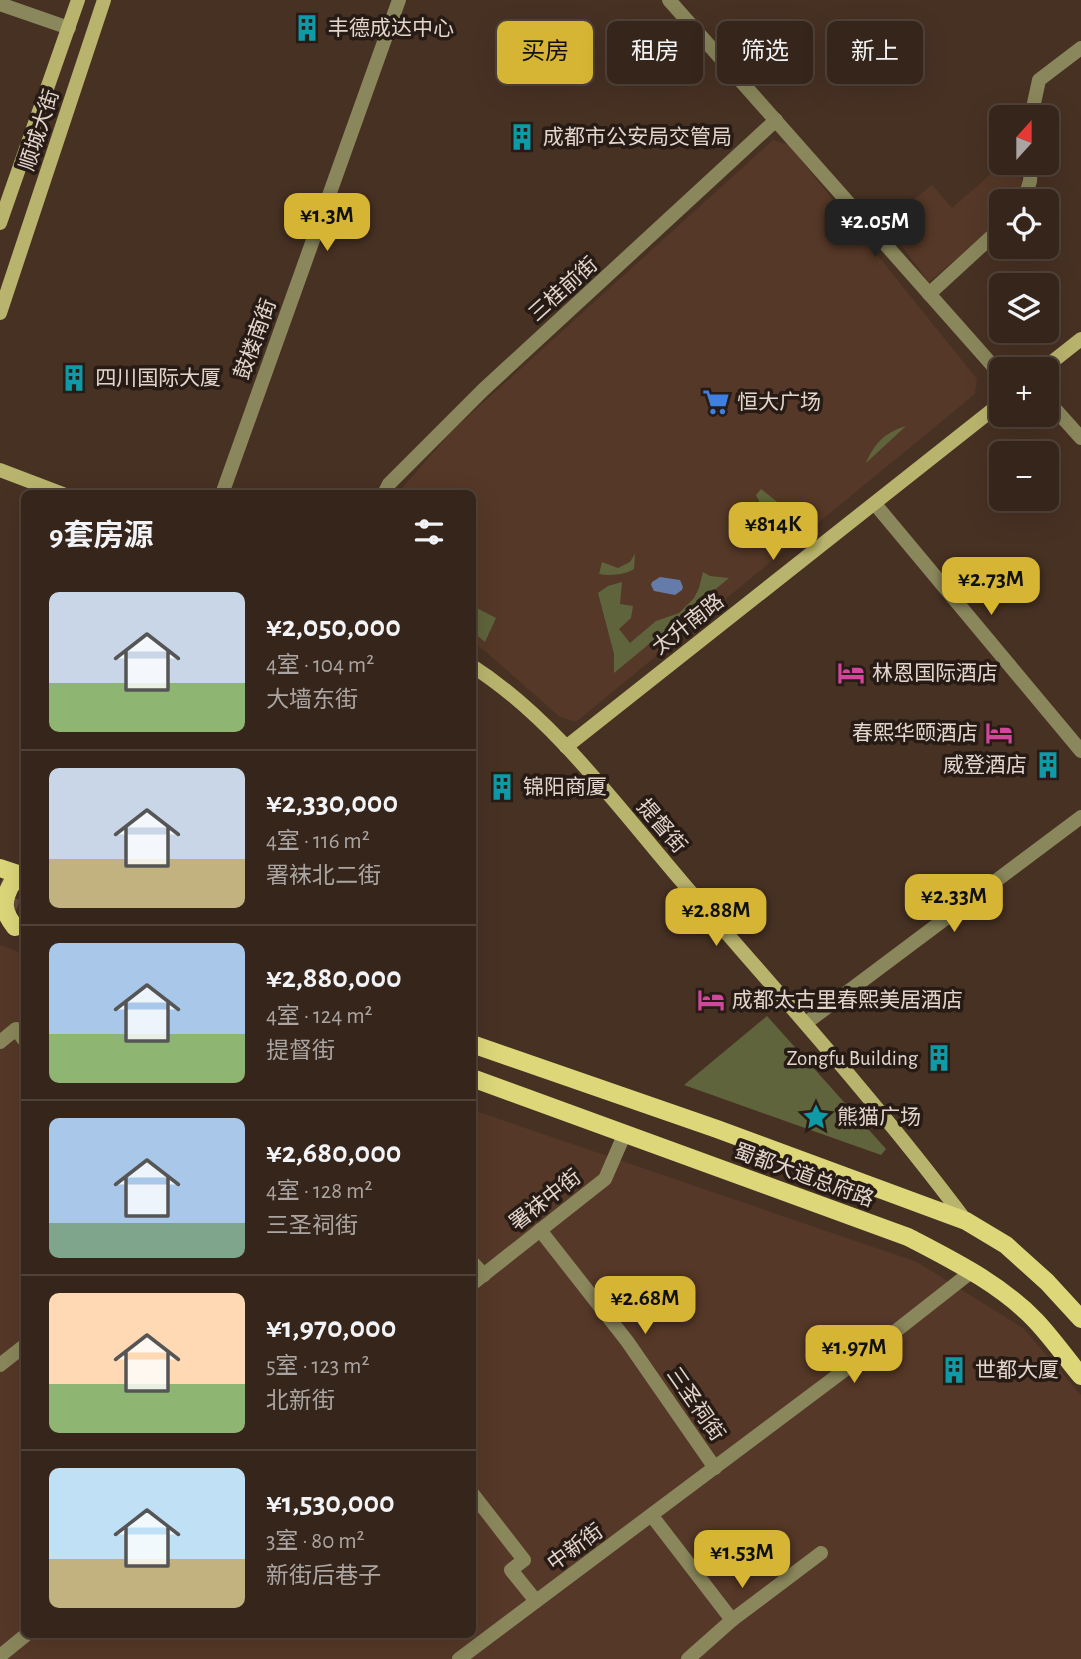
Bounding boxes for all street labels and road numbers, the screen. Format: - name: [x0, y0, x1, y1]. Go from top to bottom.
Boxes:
- street label: 顺城大街: [16, 87, 62, 173]
- street label: 三桂前街: [524, 253, 602, 325]
- street label: 鼓楼南街: [230, 296, 280, 382]
- street label: 太升南路: [648, 589, 728, 659]
- street label: 提督街: [633, 795, 691, 857]
- street label: 蜀都大道总府路: [731, 1140, 877, 1210]
- street label: 署袜中街: [505, 1165, 585, 1235]
- street label: 三圣祠街: [663, 1363, 729, 1445]
- street label: 中新街: [543, 1520, 607, 1574]

